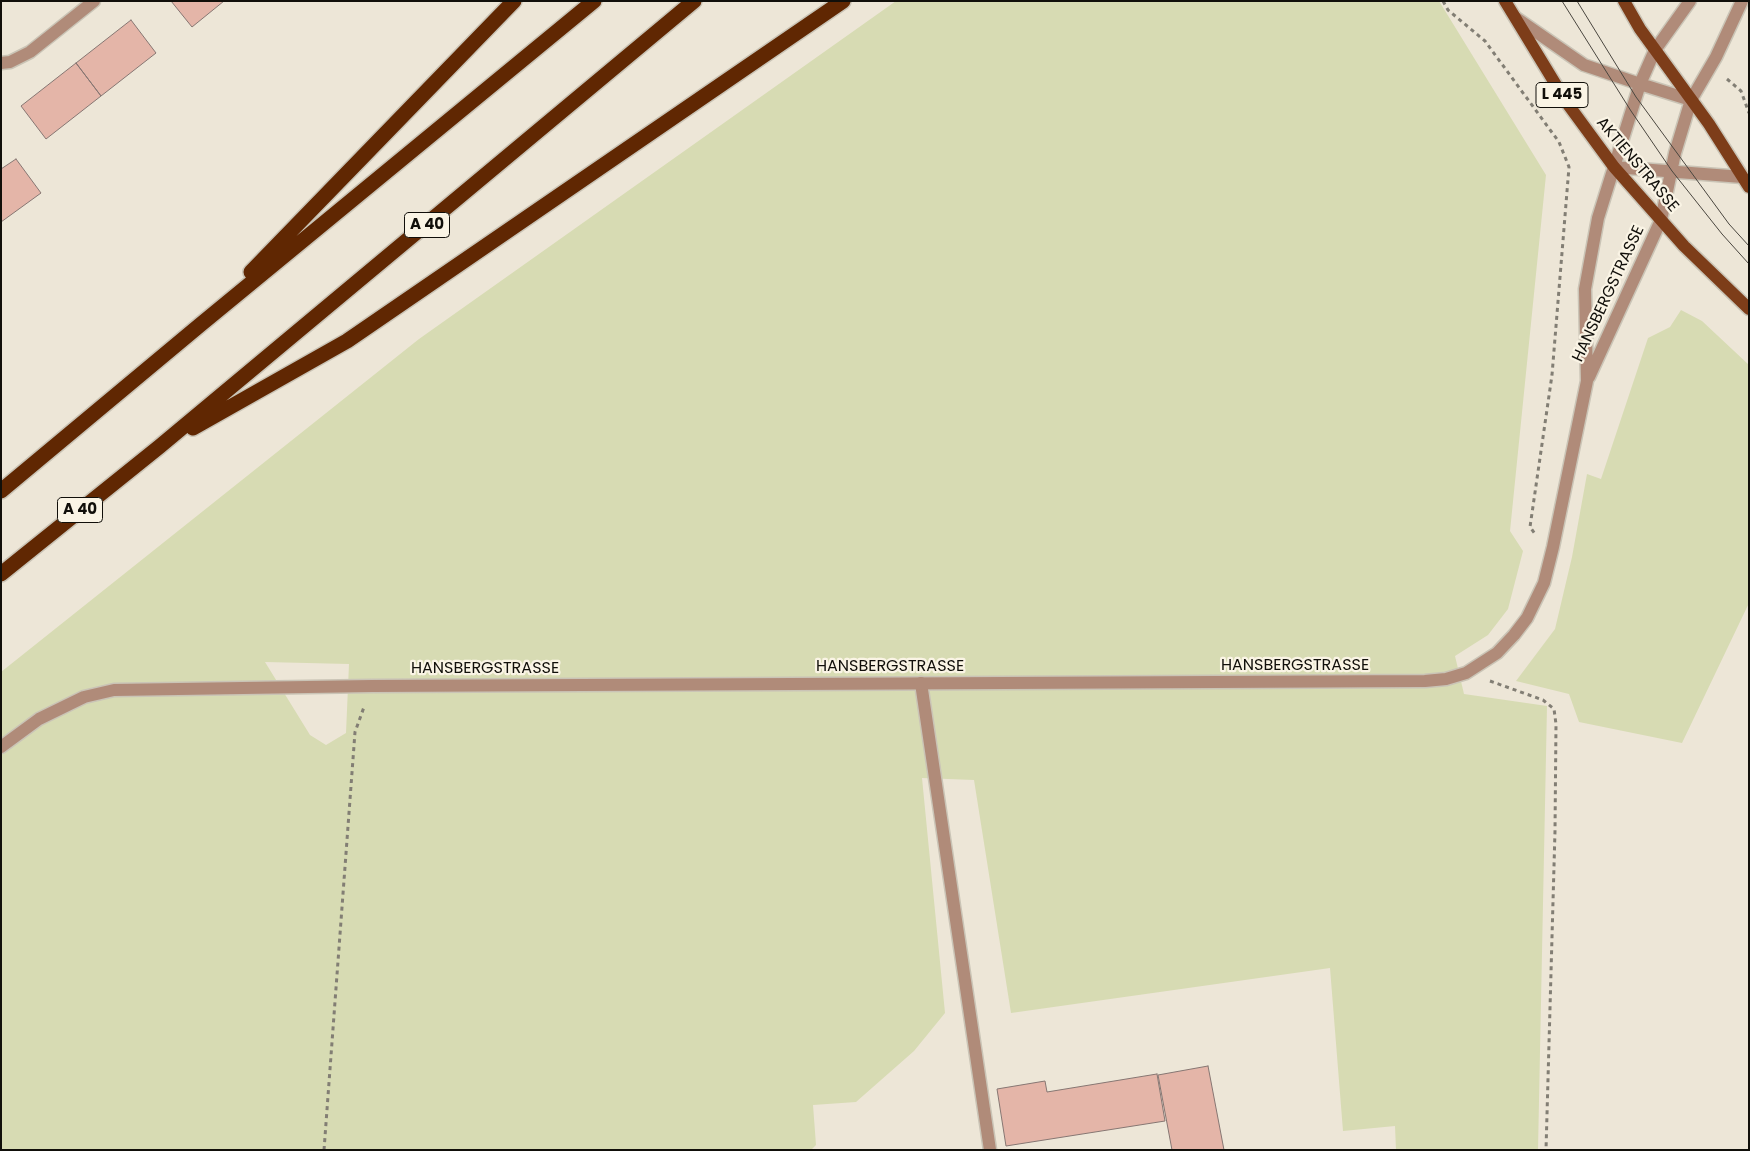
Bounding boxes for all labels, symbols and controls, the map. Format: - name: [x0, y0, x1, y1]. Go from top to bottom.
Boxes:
- road number: L 445: [1536, 82, 1588, 108]
- street label: AKTIENSTRASSE: [1592, 114, 1682, 216]
- road number: A 40: [404, 212, 450, 238]
- street label: HANSBERGSTRASSE: [1569, 223, 1649, 365]
- road number: A 40: [58, 498, 102, 522]
- street label: HANSBERGSTRASSE: [1221, 656, 1369, 676]
- street label: HANSBERGSTRASSE: [816, 657, 964, 677]
- street label: HANSBERGSTRASSE: [411, 659, 559, 679]

